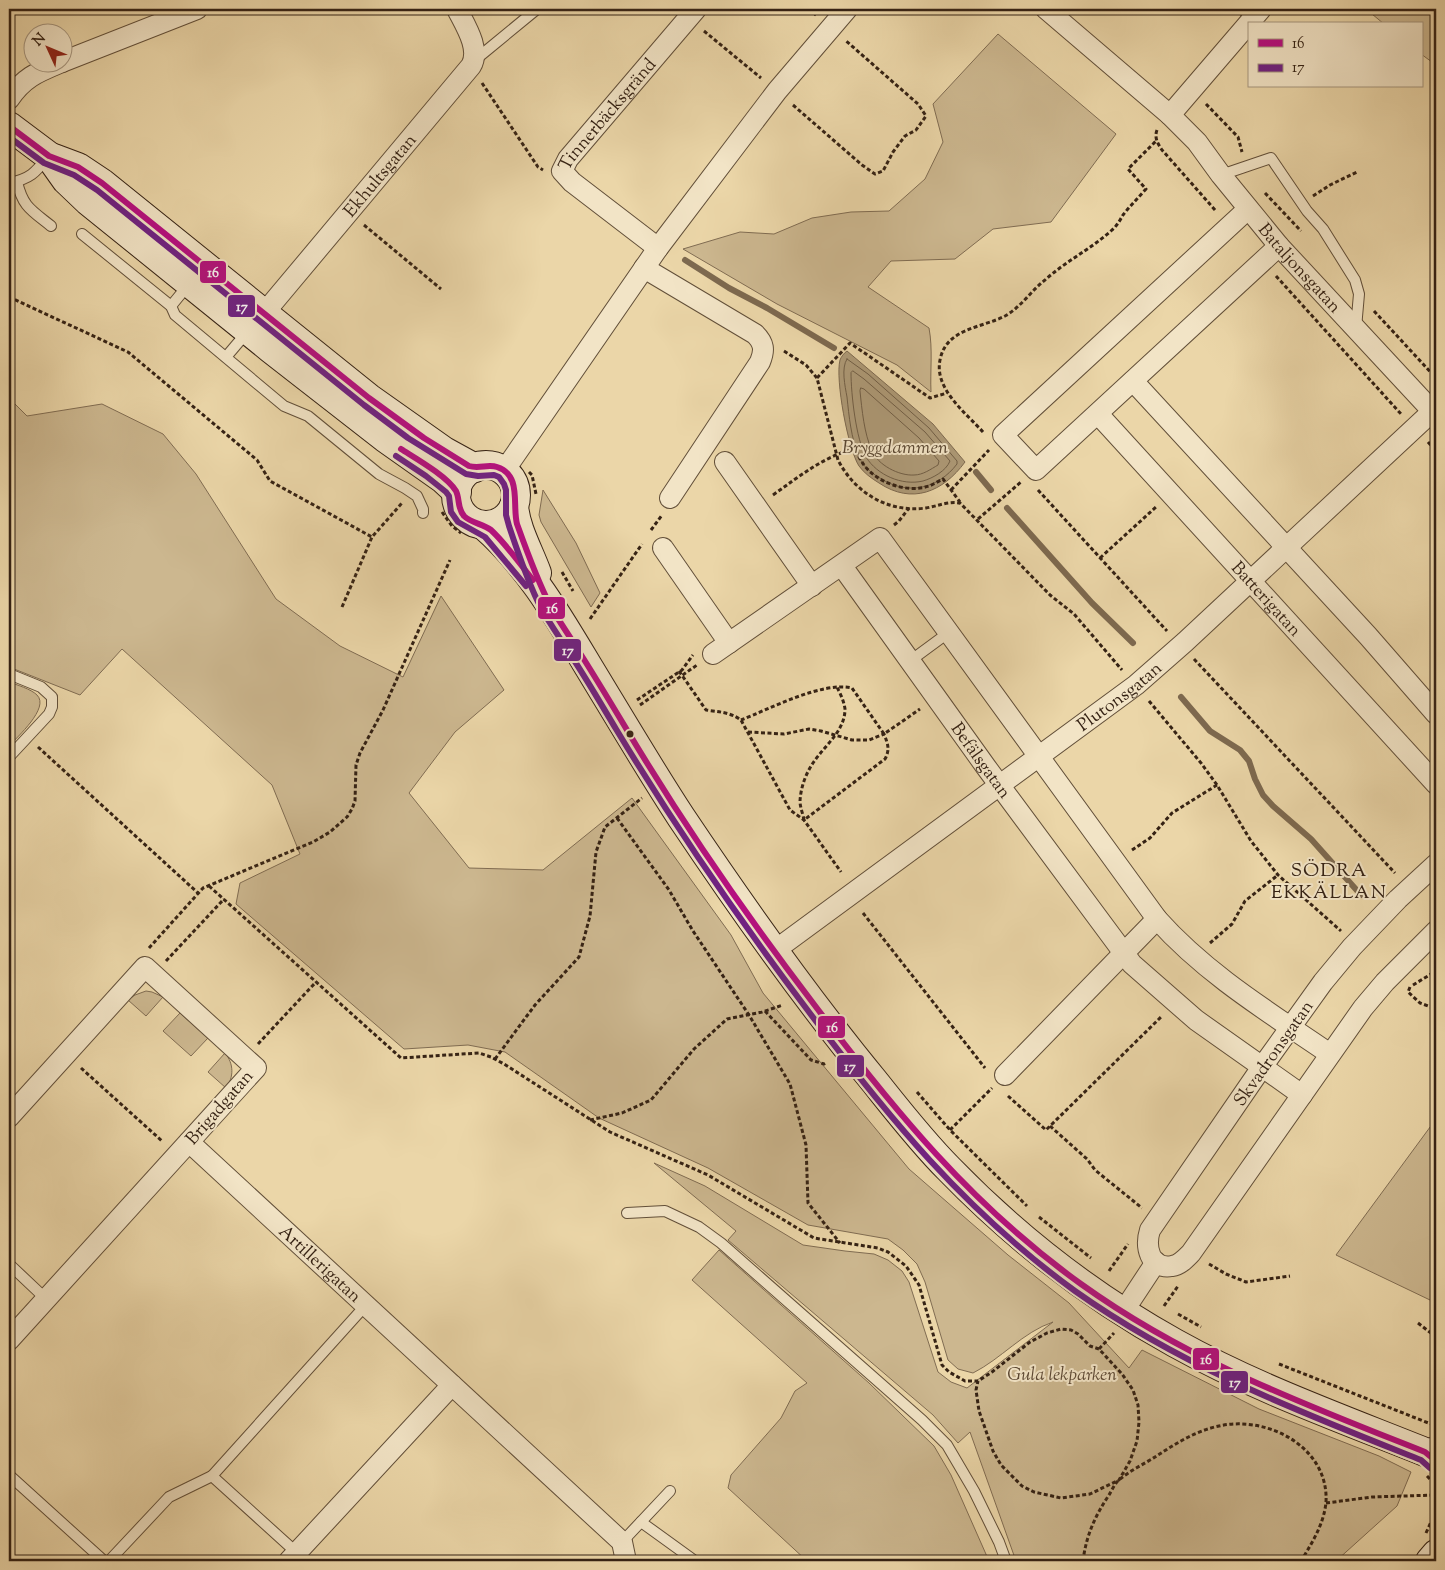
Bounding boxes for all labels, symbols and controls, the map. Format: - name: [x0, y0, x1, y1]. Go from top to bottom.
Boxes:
- north arrow: [22, 22, 72, 72]
- legend: [1248, 22, 1422, 88]
- text: N: [29, 29, 51, 51]
- text: 16: [1292, 34, 1305, 55]
- street label: Tinnerbäcksgränd: [553, 53, 663, 175]
- text: 17: [1292, 58, 1305, 79]
- street label: Ekhultsgatan: [338, 129, 424, 224]
- street label: Bataljonsgatan: [1251, 218, 1346, 320]
- line badge: 16: [199, 260, 227, 284]
- text: 16: [207, 264, 219, 284]
- line badge: 17: [227, 294, 256, 318]
- text: 17: [236, 298, 249, 318]
- water label: Bryggdammen: [842, 435, 948, 462]
- street label: Batterigatan: [1224, 556, 1307, 644]
- line badge: 16: [537, 596, 566, 620]
- text: 16: [546, 600, 558, 620]
- line badge: 17: [553, 638, 582, 662]
- text: 17: [562, 642, 575, 662]
- street label: Plutonsgatan: [1072, 656, 1169, 739]
- street label: Befälsgatan: [943, 718, 1016, 805]
- unlabelled marker: [625, 729, 635, 739]
- district label: SÖDRA EKKÄLLAN: [1271, 858, 1387, 907]
- street label: Skvadronsgatan: [1228, 996, 1321, 1112]
- line badge: 16: [817, 1015, 846, 1039]
- text: 16: [826, 1019, 838, 1039]
- line badge: 17: [836, 1054, 865, 1078]
- text: 17: [844, 1058, 857, 1078]
- street label: Brigadgatan: [181, 1065, 261, 1152]
- street label: Artillerigatan: [272, 1220, 367, 1310]
- line badge: 16: [1192, 1347, 1220, 1371]
- text: 16: [1200, 1351, 1212, 1371]
- park label: Gula lekparken: [1007, 1363, 1117, 1389]
- line badge: 17: [1220, 1370, 1249, 1394]
- text: 17: [1229, 1374, 1242, 1394]

